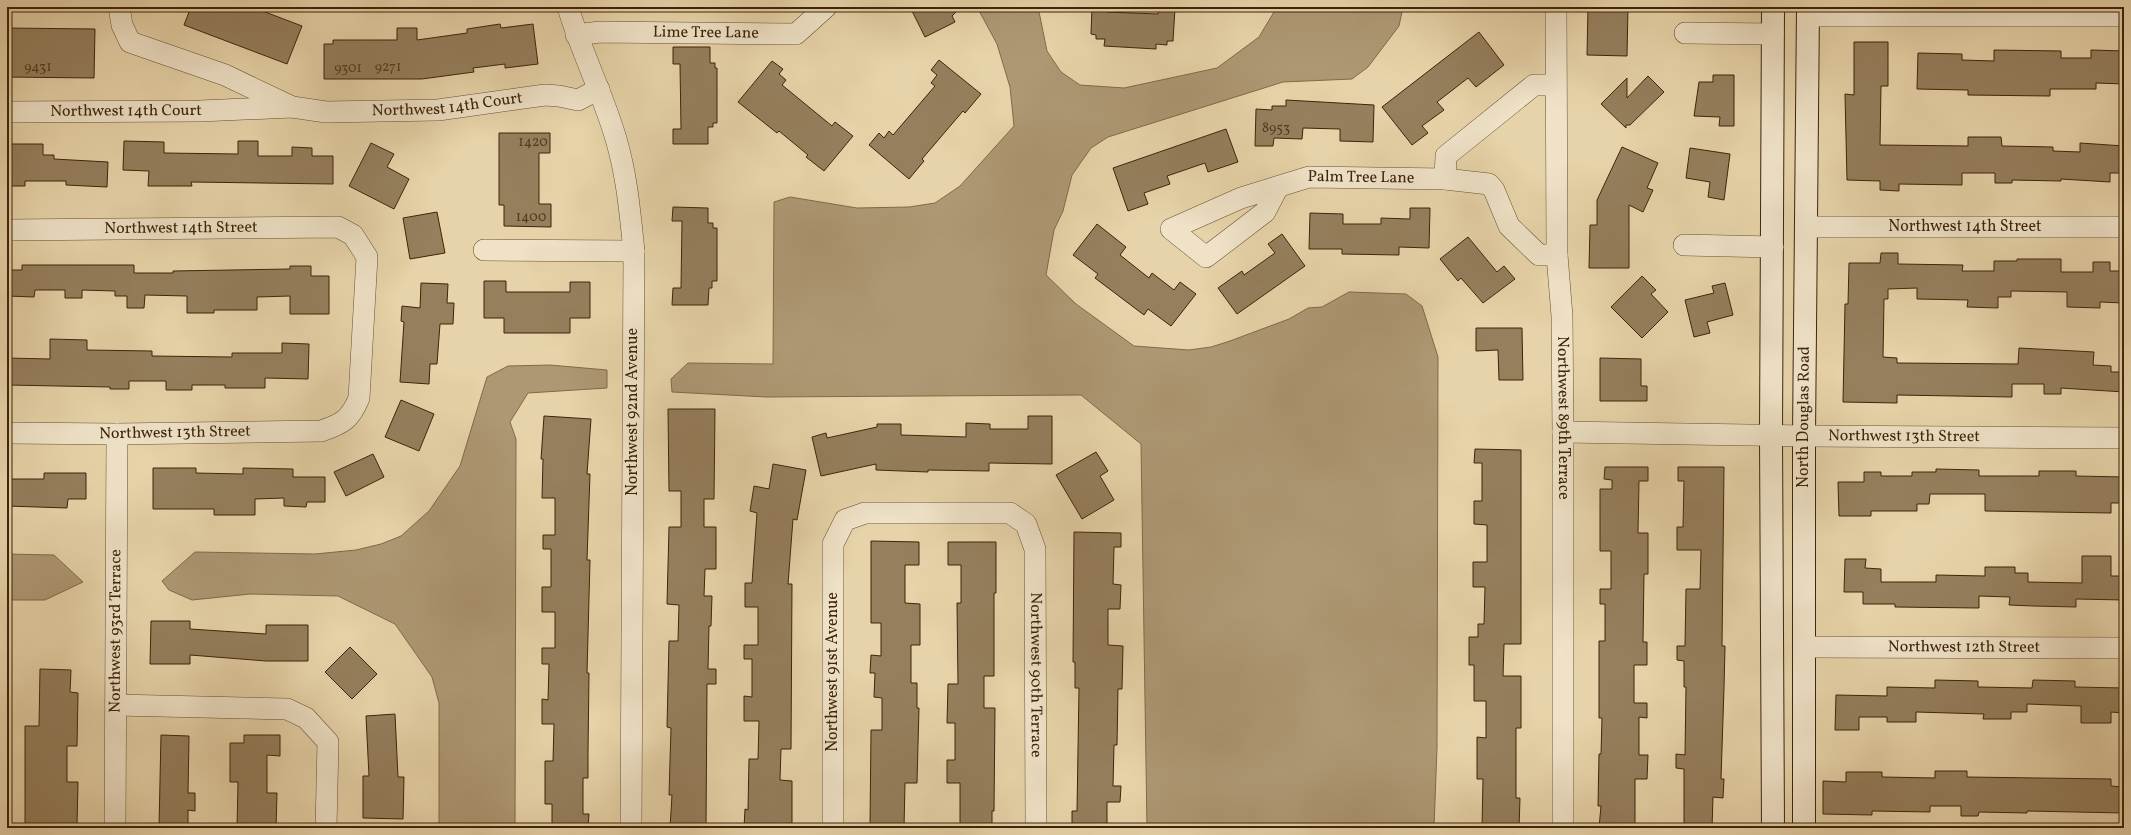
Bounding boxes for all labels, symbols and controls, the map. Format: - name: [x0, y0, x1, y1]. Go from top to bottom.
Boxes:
- street label: Lime Tree Lane: [653, 22, 759, 45]
- house number: 9431: [24, 58, 52, 77]
- house number: 9271: [375, 58, 401, 77]
- house number: 9301: [334, 59, 362, 78]
- street label: Northwest 14th Court: [372, 87, 524, 122]
- street label: Northwest 14th Court: [50, 100, 202, 123]
- house number: 8953: [1262, 119, 1290, 138]
- house number: 1420: [518, 133, 548, 152]
- street label: Palm Tree Lane: [1307, 166, 1415, 190]
- house number: 1400: [516, 208, 546, 227]
- street label: Northwest 14th Street: [1888, 216, 2042, 238]
- street label: Northwest 14th Street: [104, 217, 258, 240]
- street label: Northwest 92nd Avenue: [622, 328, 644, 496]
- street label: Northwest 89th Terrace: [1551, 336, 1574, 500]
- street label: North Douglas Road: [1793, 346, 1816, 488]
- street label: Northwest 13th Street: [99, 421, 251, 445]
- street label: Northwest 13th Street: [1828, 425, 1980, 448]
- street label: Northwest 93rd Terrace: [105, 549, 127, 713]
- street label: Northwest 91st Avenue: [822, 592, 844, 752]
- street label: Northwest 90th Terrace: [1024, 592, 1047, 758]
- street label: Northwest 12th Street: [1888, 636, 2041, 659]

